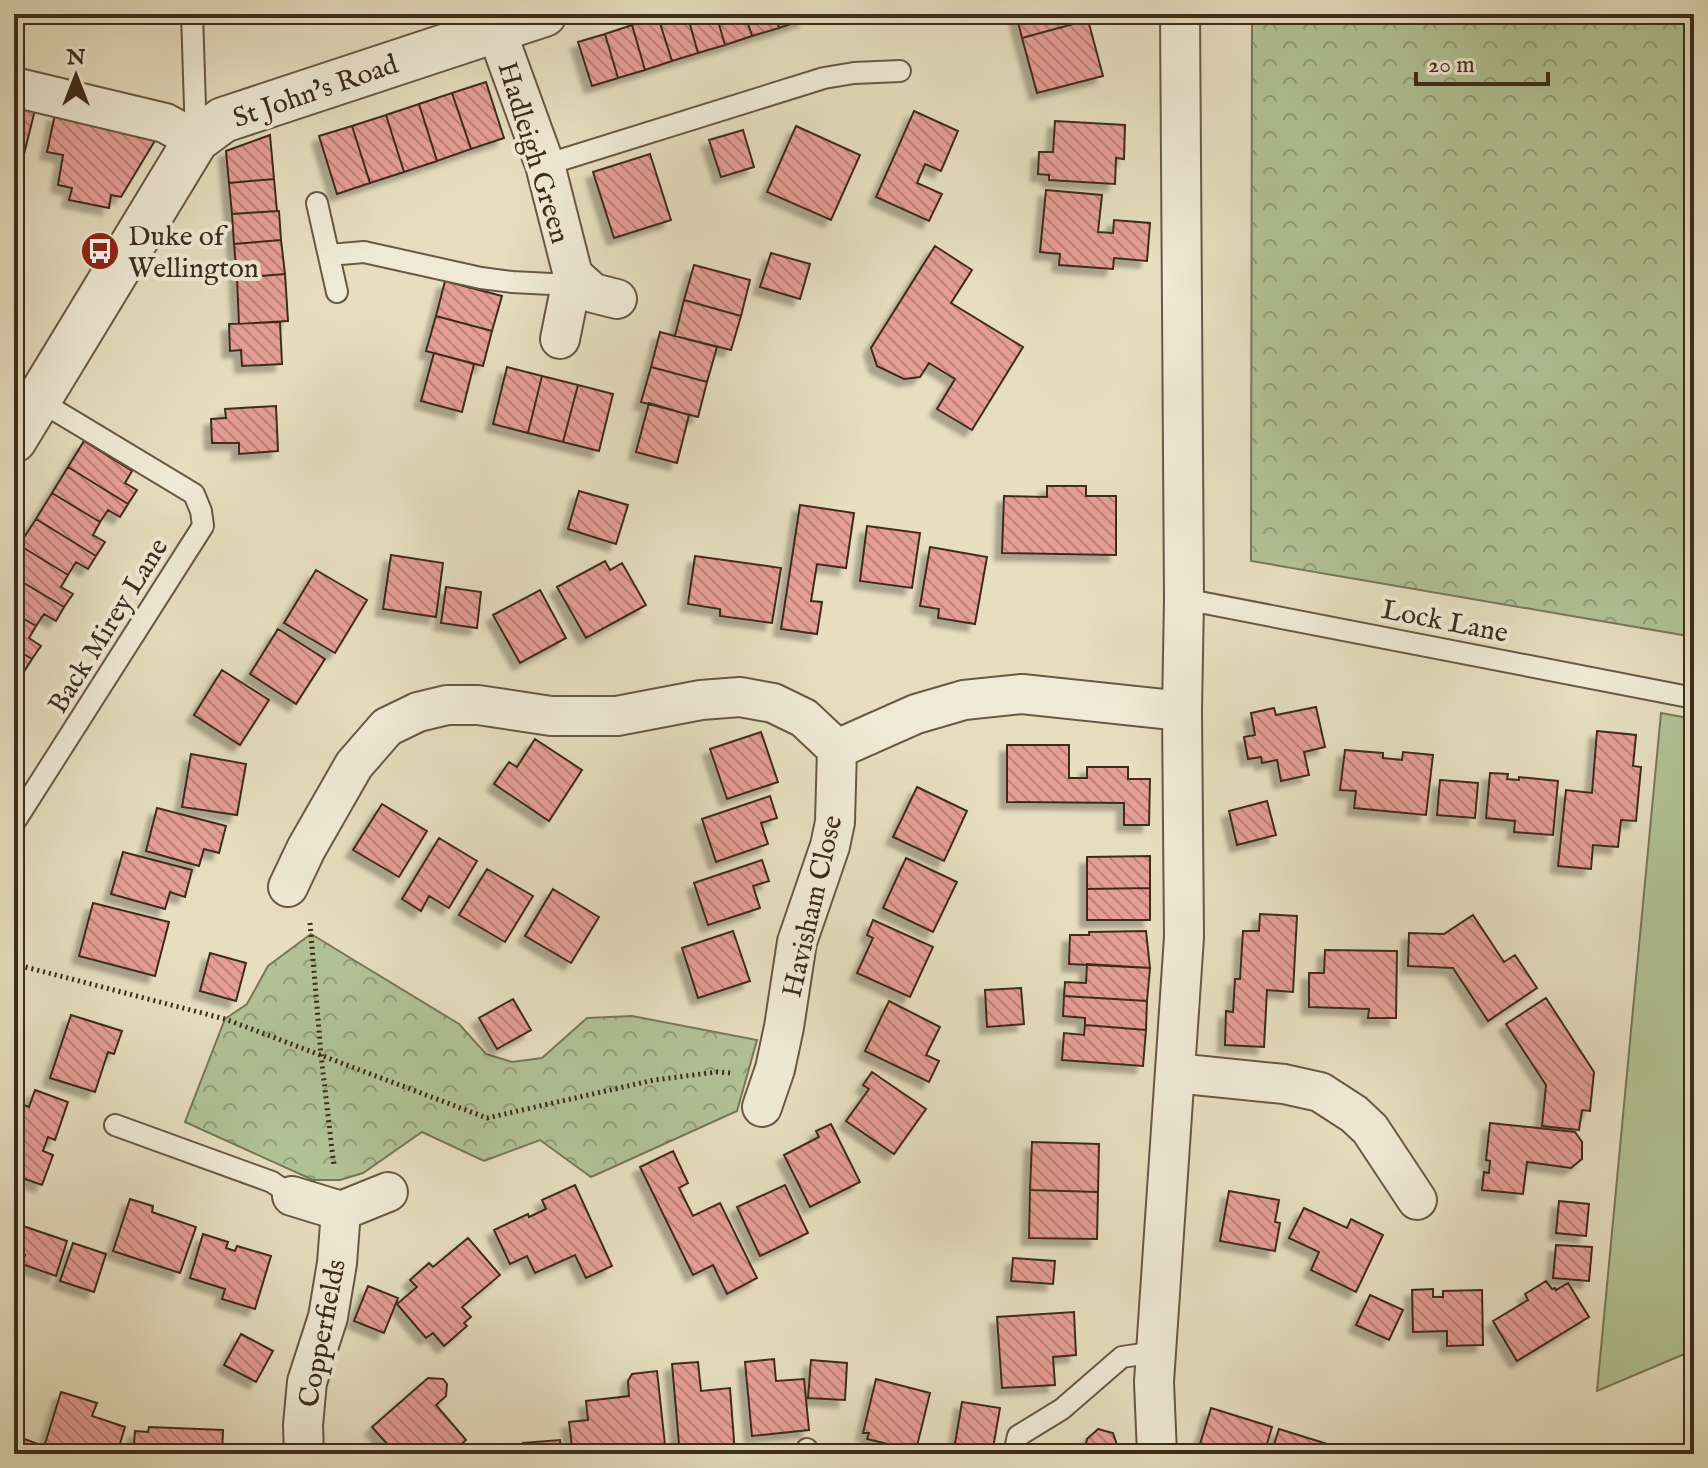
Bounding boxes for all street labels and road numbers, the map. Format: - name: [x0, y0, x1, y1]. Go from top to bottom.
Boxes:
- street label: St John's Road: [229, 48, 403, 137]
- street label: Hadleigh Green: [488, 58, 577, 248]
- street label: Back Mirey Lane: [41, 532, 177, 721]
- street label: Lock Lane: [1378, 593, 1511, 652]
- street label: Havisham Close: [776, 812, 851, 1001]
- street label: Copperfields: [292, 1256, 355, 1410]

